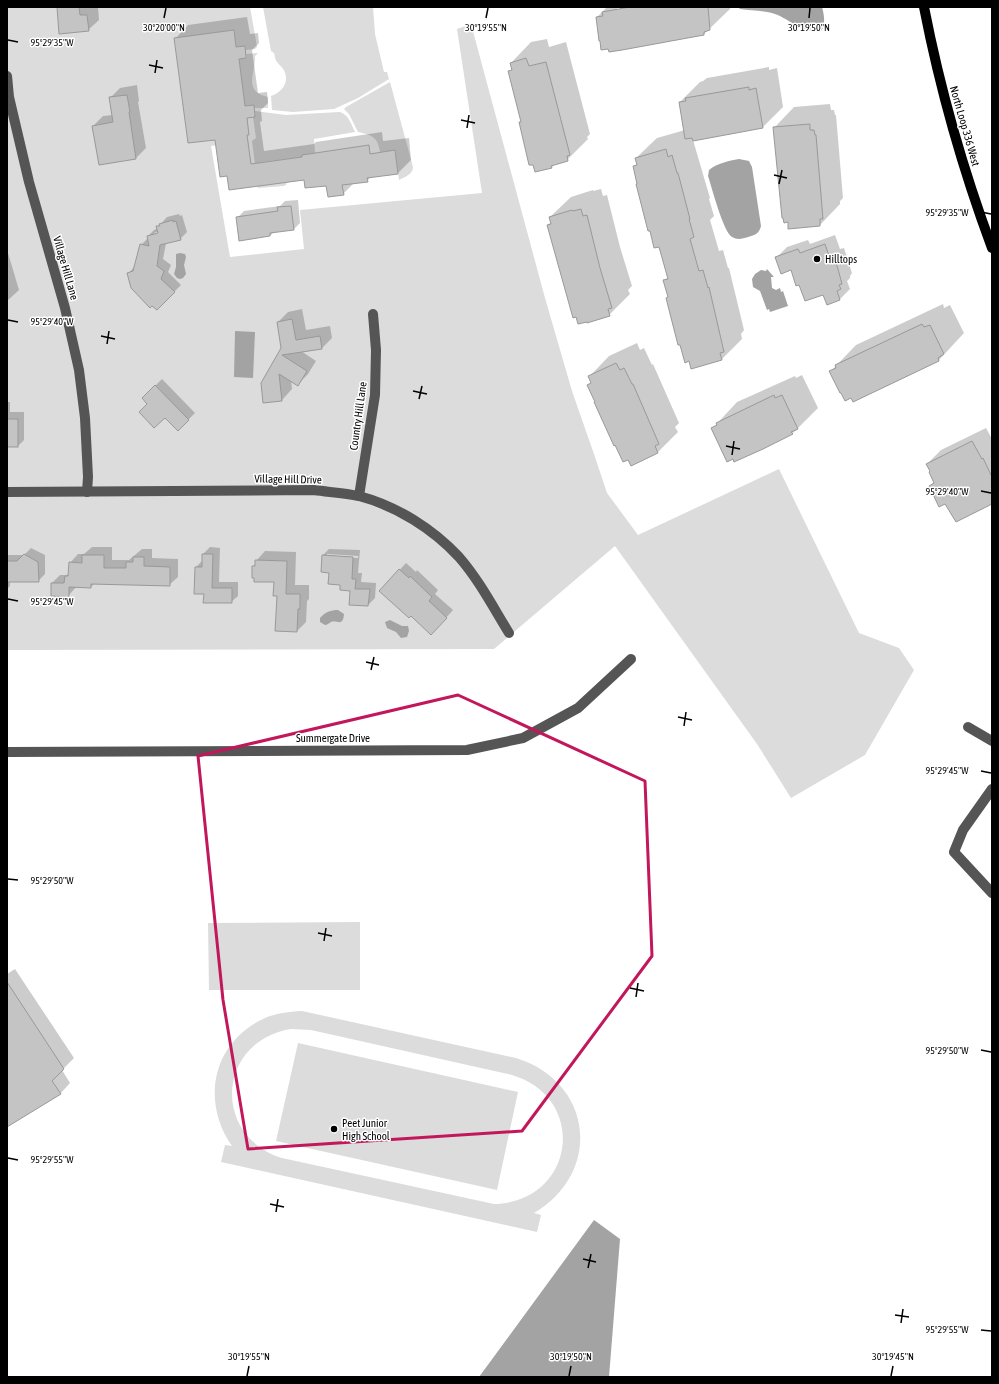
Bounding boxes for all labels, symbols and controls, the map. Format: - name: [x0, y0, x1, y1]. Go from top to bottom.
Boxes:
- text: 30°20'00"N: [143, 22, 185, 33]
- text: 30°19'55"N: [465, 22, 507, 33]
- text: 30°19'50"N: [788, 22, 830, 33]
- text: 95°29'35"W: [30, 37, 74, 48]
- street label: North Loop 336 West: [948, 85, 982, 167]
- text: 95°29'35"W: [925, 207, 969, 218]
- street label: Village Hill Lane: [51, 235, 81, 301]
- place label: Hilltops: [825, 253, 857, 265]
- marker: Hilltops: [812, 254, 822, 264]
- text: 95°29'40"W: [30, 316, 74, 327]
- street label: Country Hill Lane: [347, 381, 369, 451]
- street label: Village Hill Drive: [254, 472, 322, 486]
- text: 95°29'40"W: [925, 486, 969, 497]
- text: 95°29'45"W: [30, 596, 74, 607]
- street label: Summergate Drive: [296, 732, 370, 744]
- text: 95°29'45"W: [925, 765, 969, 776]
- text: 95°29'50"W: [30, 875, 74, 886]
- text: 95°29'50"W: [925, 1045, 969, 1056]
- place label: Peet Junior High School: [342, 1117, 390, 1142]
- marker: Peet Junior High School: [329, 1124, 339, 1134]
- text: 95°29'55"W: [30, 1154, 74, 1165]
- text: 95°29'55"W: [925, 1324, 969, 1335]
- text: 30°19'55"N: [228, 1351, 270, 1362]
- text: 30°19'50"N: [550, 1351, 592, 1362]
- text: 30°19'45"N: [872, 1351, 914, 1362]

